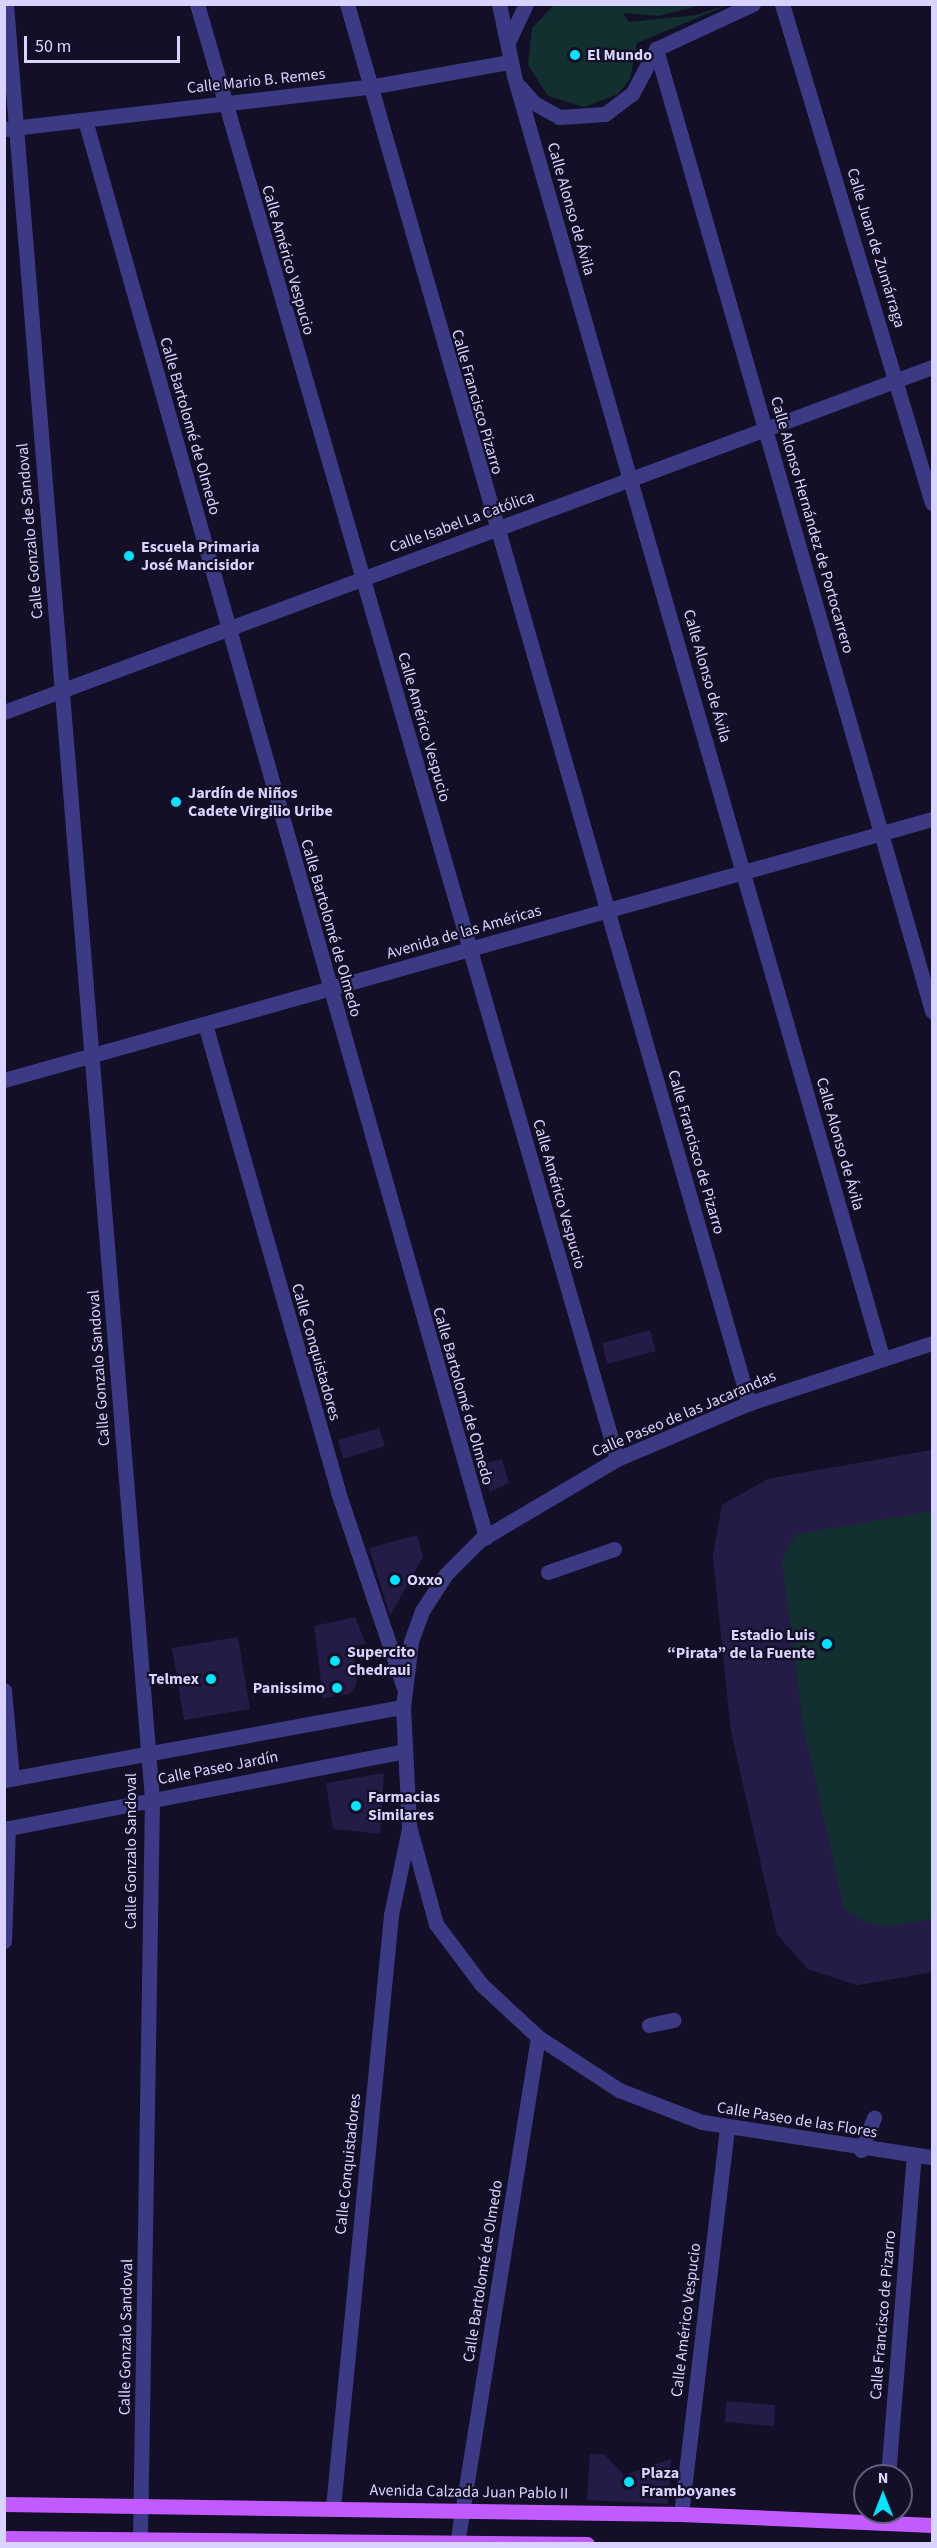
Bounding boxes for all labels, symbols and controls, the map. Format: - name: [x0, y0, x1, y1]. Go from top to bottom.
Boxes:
- scale bar: [27, 24, 183, 62]
- text: 50 m: [35, 34, 71, 59]
- place label: El Mundo: [587, 45, 652, 65]
- marker: El Mundo: [568, 48, 582, 62]
- street label: Calle Mario B. Remes: [186, 64, 326, 98]
- street label: Calle Alonso de Ávila: [543, 140, 599, 278]
- street label: Calle Juan de Zumárraga: [843, 166, 909, 330]
- street label: Calle Américo Vespucio: [257, 183, 319, 337]
- street label: Calle Francisco Pizarro: [447, 327, 507, 477]
- street label: Calle Bartolomé de Olmedo: [155, 335, 225, 517]
- street label: Calle Alonso Hernández de Portocarrero: [766, 394, 858, 656]
- street label: Calle Gonzalo de Sandoval: [13, 442, 47, 620]
- street label: Calle Isabel La Católica: [387, 487, 537, 557]
- place label: Escuela Primaria José Mancisidor: [141, 537, 260, 575]
- marker: Escuela Primaria José Mancisidor: [122, 549, 136, 563]
- street label: Calle Alonso de Ávila: [679, 607, 735, 745]
- street label: Calle Américo Vespucio: [393, 650, 455, 804]
- place label: Jardín de Niños Cadete Virgilio Uribe: [188, 783, 333, 821]
- marker: Jardín de Niños Cadete Virgilio Uribe: [169, 795, 183, 809]
- street label: Calle Bartolomé de Olmedo: [296, 837, 366, 1019]
- street label: Avenida de las Américas: [384, 901, 544, 963]
- street label: Calle Francisco de Pizarro: [663, 1068, 729, 1236]
- street label: Calle Alonso de Ávila: [812, 1075, 868, 1213]
- street label: Calle Américo Vespucio: [528, 1117, 590, 1271]
- street label: Calle Conquistadores: [287, 1281, 345, 1423]
- street label: Calle Gonzalo Sandoval: [84, 1289, 114, 1447]
- street label: Calle Bartolomé de Olmedo: [428, 1305, 498, 1487]
- street label: Calle Paseo de las Jacarandas: [589, 1366, 779, 1462]
- place label: Oxxo: [407, 1570, 443, 1590]
- marker: Oxxo: [388, 1573, 402, 1587]
- place label: Estadio Luis “Pirata” de la Fuente: [667, 1625, 815, 1663]
- marker: Estadio Luis “Pirata” de la Fuente: [820, 1637, 834, 1651]
- place label: Supercito Chedraui: [347, 1642, 415, 1680]
- marker: Supercito Chedraui: [328, 1654, 342, 1668]
- place label: Telmex: [148, 1669, 199, 1689]
- marker: Telmex: [204, 1672, 218, 1686]
- place label: Panissimo: [253, 1678, 325, 1698]
- marker: Panissimo: [330, 1681, 344, 1695]
- street label: Calle Paseo Jardín: [156, 1747, 280, 1789]
- street label: Calle Gonzalo Sandoval: [121, 1773, 141, 1929]
- place label: Farmacias Similares: [368, 1787, 440, 1825]
- marker: Farmacias Similares: [349, 1799, 363, 1813]
- street label: Calle Conquistadores: [331, 2093, 365, 2235]
- street label: Calle Paseo de las Flores: [715, 2098, 879, 2142]
- street label: Calle Bartolomé de Olmedo: [459, 2179, 507, 2363]
- street label: Calle Francisco de Pizarro: [866, 2230, 900, 2400]
- street label: Calle Américo Vespucio: [667, 2242, 705, 2398]
- street label: Calle Gonzalo Sandoval: [115, 2259, 137, 2415]
- place label: Plaza Framboyanes: [641, 2463, 736, 2501]
- north arrow: [853, 2464, 913, 2524]
- text: N: [878, 2467, 888, 2489]
- marker: Plaza Framboyanes: [622, 2475, 636, 2489]
- street label: Avenida Calzada Juan Pablo II: [369, 2481, 569, 2503]

